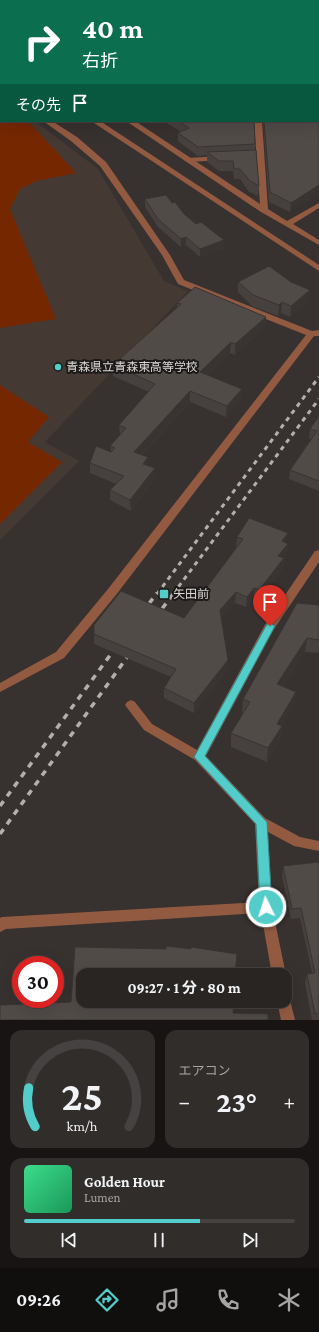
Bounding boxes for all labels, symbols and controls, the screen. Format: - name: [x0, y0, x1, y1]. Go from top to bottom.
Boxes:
- text: 40 m: [82, 13, 143, 44]
- icon: right: [16, 16, 68, 68]
- text: 右折: [82, 51, 118, 71]
- icon: arrive: [69, 92, 91, 114]
- text: その先: [16, 97, 61, 113]
- place label: 青森県立青森東高等学校: [66, 360, 198, 374]
- marker: 青森県立青森東高等学校: [53, 362, 63, 372]
- pin: [253, 585, 287, 626]
- place label: 矢田前: [173, 587, 209, 601]
- marker: 矢田前: [158, 588, 170, 600]
- icon: arrive: [259, 591, 281, 613]
- position arrow: [245, 886, 287, 928]
- speed limit sign: 30: [12, 956, 64, 1008]
- text: 09:27 · 1 分 · 80 m: [127, 980, 241, 996]
- text: エアコン: [179, 1063, 231, 1078]
- text: 25: [61, 1073, 103, 1119]
- text: 23°: [216, 1085, 257, 1118]
- text: −: [179, 1089, 190, 1114]
- text: +: [283, 1089, 295, 1114]
- text: km/h: [67, 1118, 98, 1134]
- text: Golden Hour: [84, 1174, 165, 1190]
- text: Lumen: [84, 1190, 120, 1205]
- icon: previous: [58, 1229, 80, 1251]
- icon: pause: [148, 1229, 170, 1251]
- icon: next: [239, 1229, 261, 1251]
- icon: directions: [93, 1286, 121, 1314]
- icon: music: [154, 1286, 182, 1314]
- icon: phone: [214, 1286, 242, 1314]
- icon: climate: [275, 1286, 303, 1314]
- text: 09:26: [16, 1290, 61, 1310]

